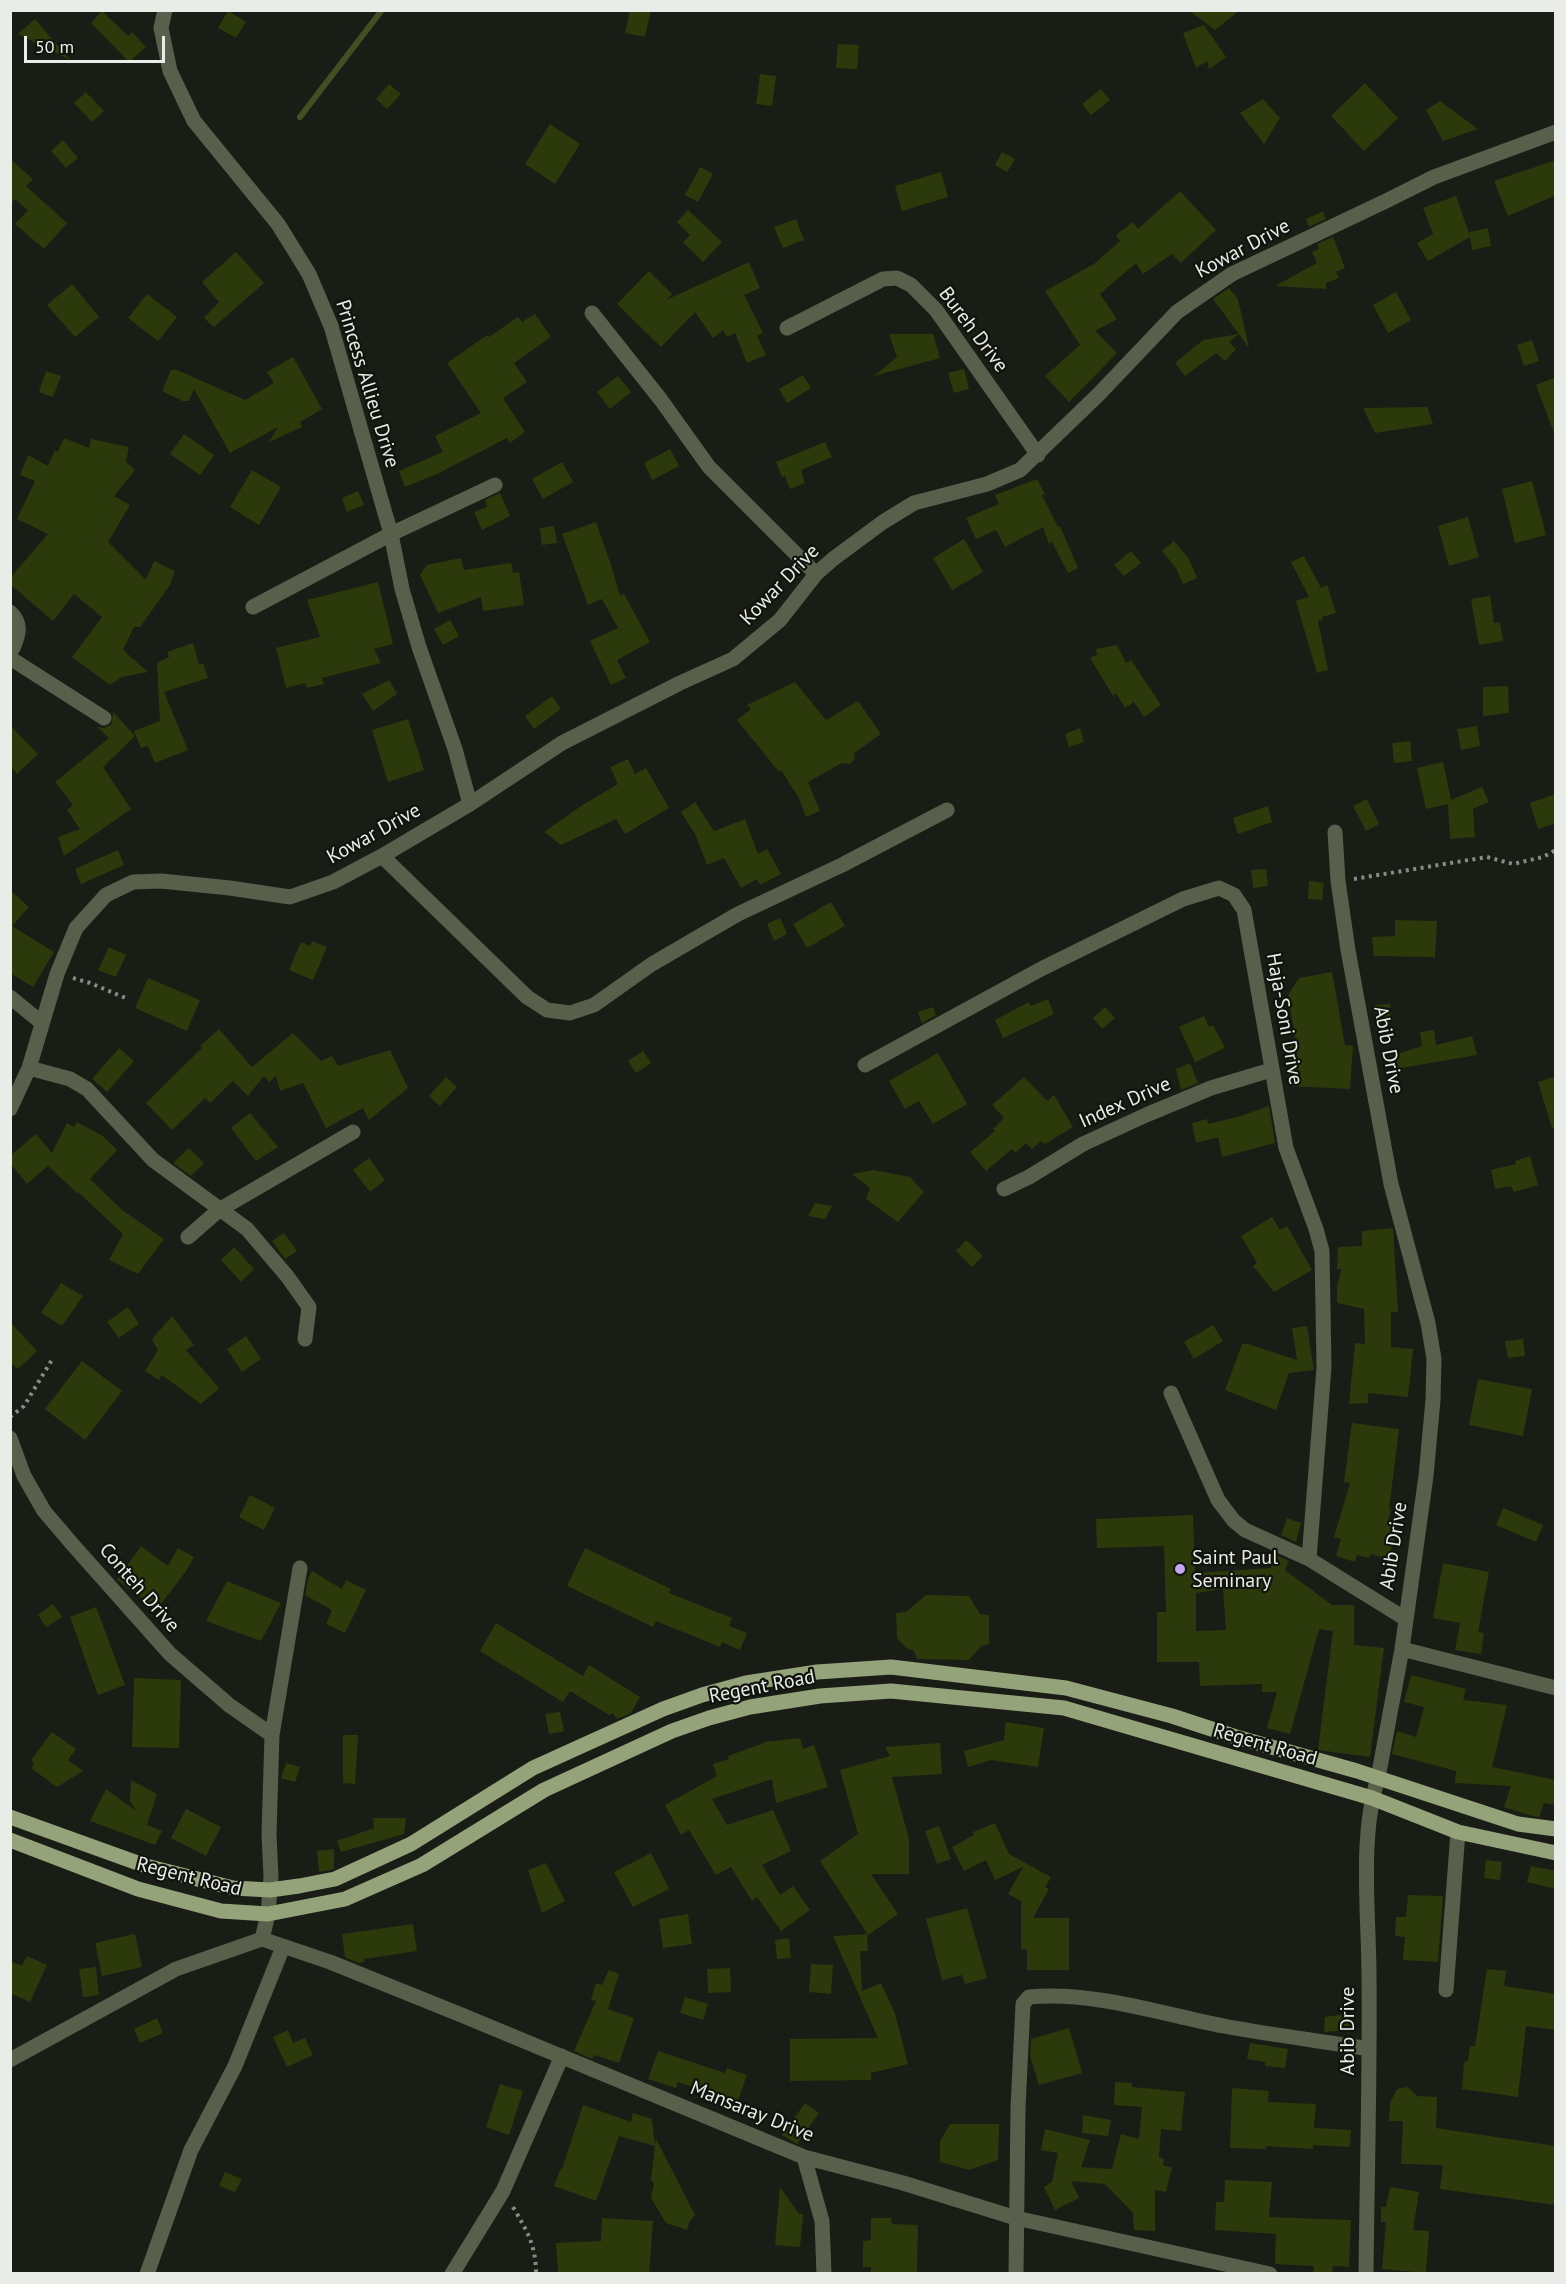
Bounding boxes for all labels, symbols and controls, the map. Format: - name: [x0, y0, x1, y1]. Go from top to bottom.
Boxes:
- scale bar: [27, 24, 168, 62]
- text: 50 m: [35, 35, 74, 58]
- street label: Kowar Drive: [1192, 214, 1294, 284]
- street label: Bureh Drive: [933, 283, 1013, 377]
- street label: Princess Allieu Drive: [330, 297, 404, 471]
- street label: Kowar Drive: [735, 540, 825, 630]
- street label: Kowar Drive: [323, 798, 425, 870]
- street label: Haja-Soni Drive: [1261, 951, 1307, 1087]
- street label: Abib Drive: [1368, 1004, 1408, 1096]
- street label: Index Drive: [1076, 1072, 1174, 1134]
- street label: Abib Drive: [1375, 1500, 1413, 1592]
- street label: Conteh Drive: [94, 1539, 184, 1637]
- place label: Saint Paul Seminary: [1192, 1546, 1278, 1593]
- marker: Saint Paul Seminary: [1173, 1562, 1187, 1576]
- street label: Regent Road: [707, 1665, 817, 1709]
- street label: Regent Road: [1210, 1719, 1320, 1771]
- street label: Regent Road: [134, 1852, 244, 1902]
- street label: Abib Drive: [1336, 1987, 1360, 2075]
- street label: Mansaray Drive: [687, 2076, 817, 2148]

